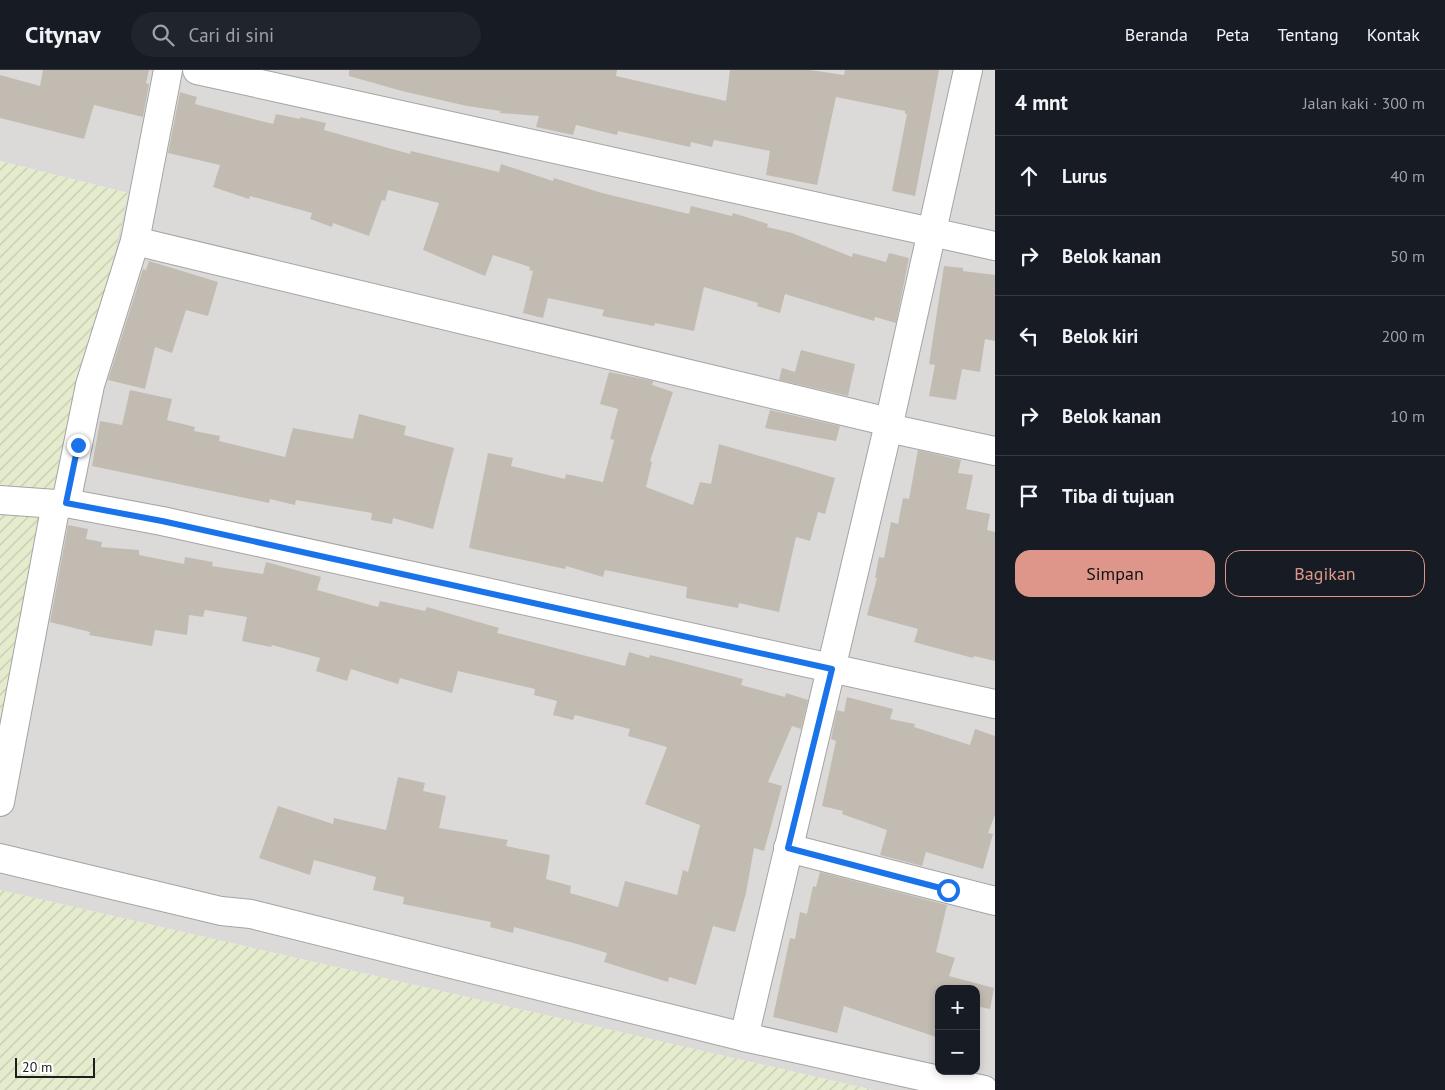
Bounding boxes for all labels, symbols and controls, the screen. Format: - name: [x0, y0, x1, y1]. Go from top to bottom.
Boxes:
- search box: [131, 12, 481, 57]
- text: Citynav: [25, 19, 101, 50]
- icon: search: [149, 21, 177, 49]
- text: Cari di sini: [189, 23, 274, 47]
- text: Beranda: [1125, 23, 1188, 46]
- text: Peta: [1216, 23, 1250, 46]
- text: Tentang: [1278, 23, 1339, 46]
- text: Kontak: [1367, 23, 1420, 46]
- text: 4 mnt: [1015, 89, 1068, 116]
- text: Jalan kaki · 300 m: [1303, 93, 1425, 113]
- icon: ahead: [1015, 162, 1043, 190]
- text: Lurus: [1062, 164, 1107, 188]
- text: 40 m: [1390, 166, 1425, 186]
- icon: right: [1015, 242, 1043, 270]
- text: Belok kanan: [1062, 244, 1161, 268]
- text: 50 m: [1390, 246, 1425, 266]
- icon: left: [1015, 322, 1043, 350]
- text: Belok kiri: [1062, 324, 1138, 348]
- text: 200 m: [1382, 326, 1425, 346]
- icon: right: [1015, 402, 1043, 430]
- text: Belok kanan: [1062, 404, 1161, 428]
- text: 10 m: [1390, 406, 1425, 426]
- route end: [67, 434, 90, 457]
- icon: arrive: [1015, 482, 1043, 510]
- text: Tiba di tujuan: [1062, 484, 1174, 508]
- button: Simpan: [1015, 550, 1215, 597]
- button: Bagikan: [1225, 550, 1425, 597]
- route start: [937, 879, 960, 902]
- map controls: [935, 985, 980, 1075]
- button: +: [935, 985, 980, 1030]
- button: −: [935, 1030, 980, 1075]
- scale bar: [15, 1055, 95, 1078]
- text: 20 m: [22, 1058, 52, 1076]

